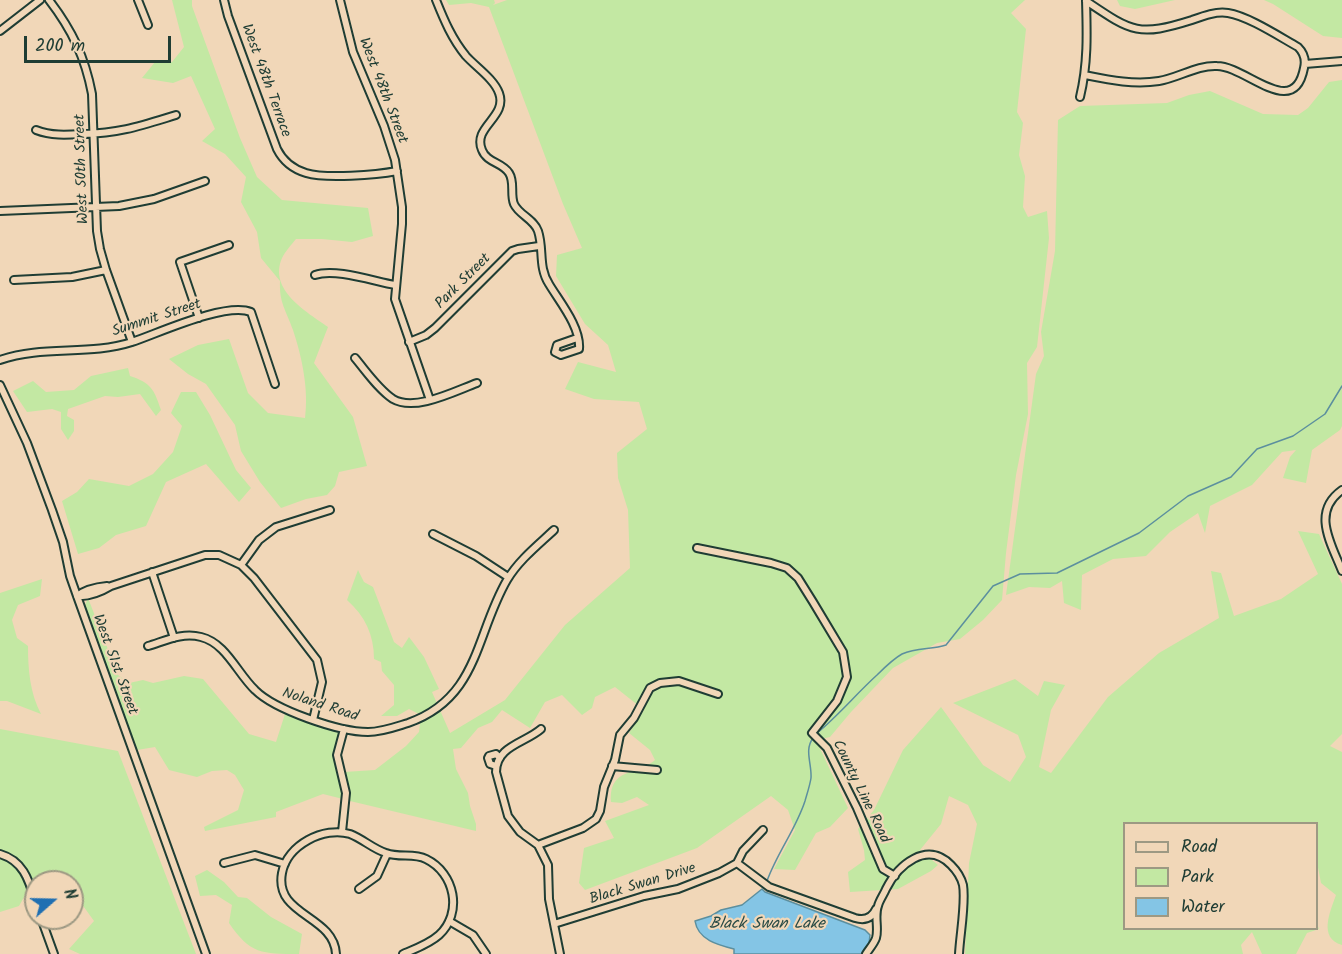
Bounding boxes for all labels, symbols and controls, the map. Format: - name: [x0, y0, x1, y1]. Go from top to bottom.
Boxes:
- street label: West 48th Terrace: [236, 22, 294, 140]
- scale bar: [27, 24, 174, 62]
- text: 200 m: [35, 32, 85, 61]
- street label: West 48th Street: [354, 36, 410, 146]
- street label: West 50th Street: [72, 114, 94, 224]
- street label: Park Street: [432, 250, 496, 314]
- street label: Summit Street: [110, 296, 204, 342]
- street label: West 51st Street: [87, 612, 141, 718]
- street label: Noland Road: [280, 685, 360, 727]
- street label: County Line Road: [827, 738, 893, 846]
- legend: [1123, 822, 1318, 930]
- text: Road: [1181, 833, 1217, 862]
- street label: Black Swan Drive: [588, 860, 698, 910]
- text: Park: [1181, 863, 1214, 892]
- north arrow: [24, 870, 84, 930]
- text: N: [56, 885, 83, 903]
- text: Water: [1181, 893, 1225, 922]
- water label: Black Swan Lake: [709, 915, 825, 935]

